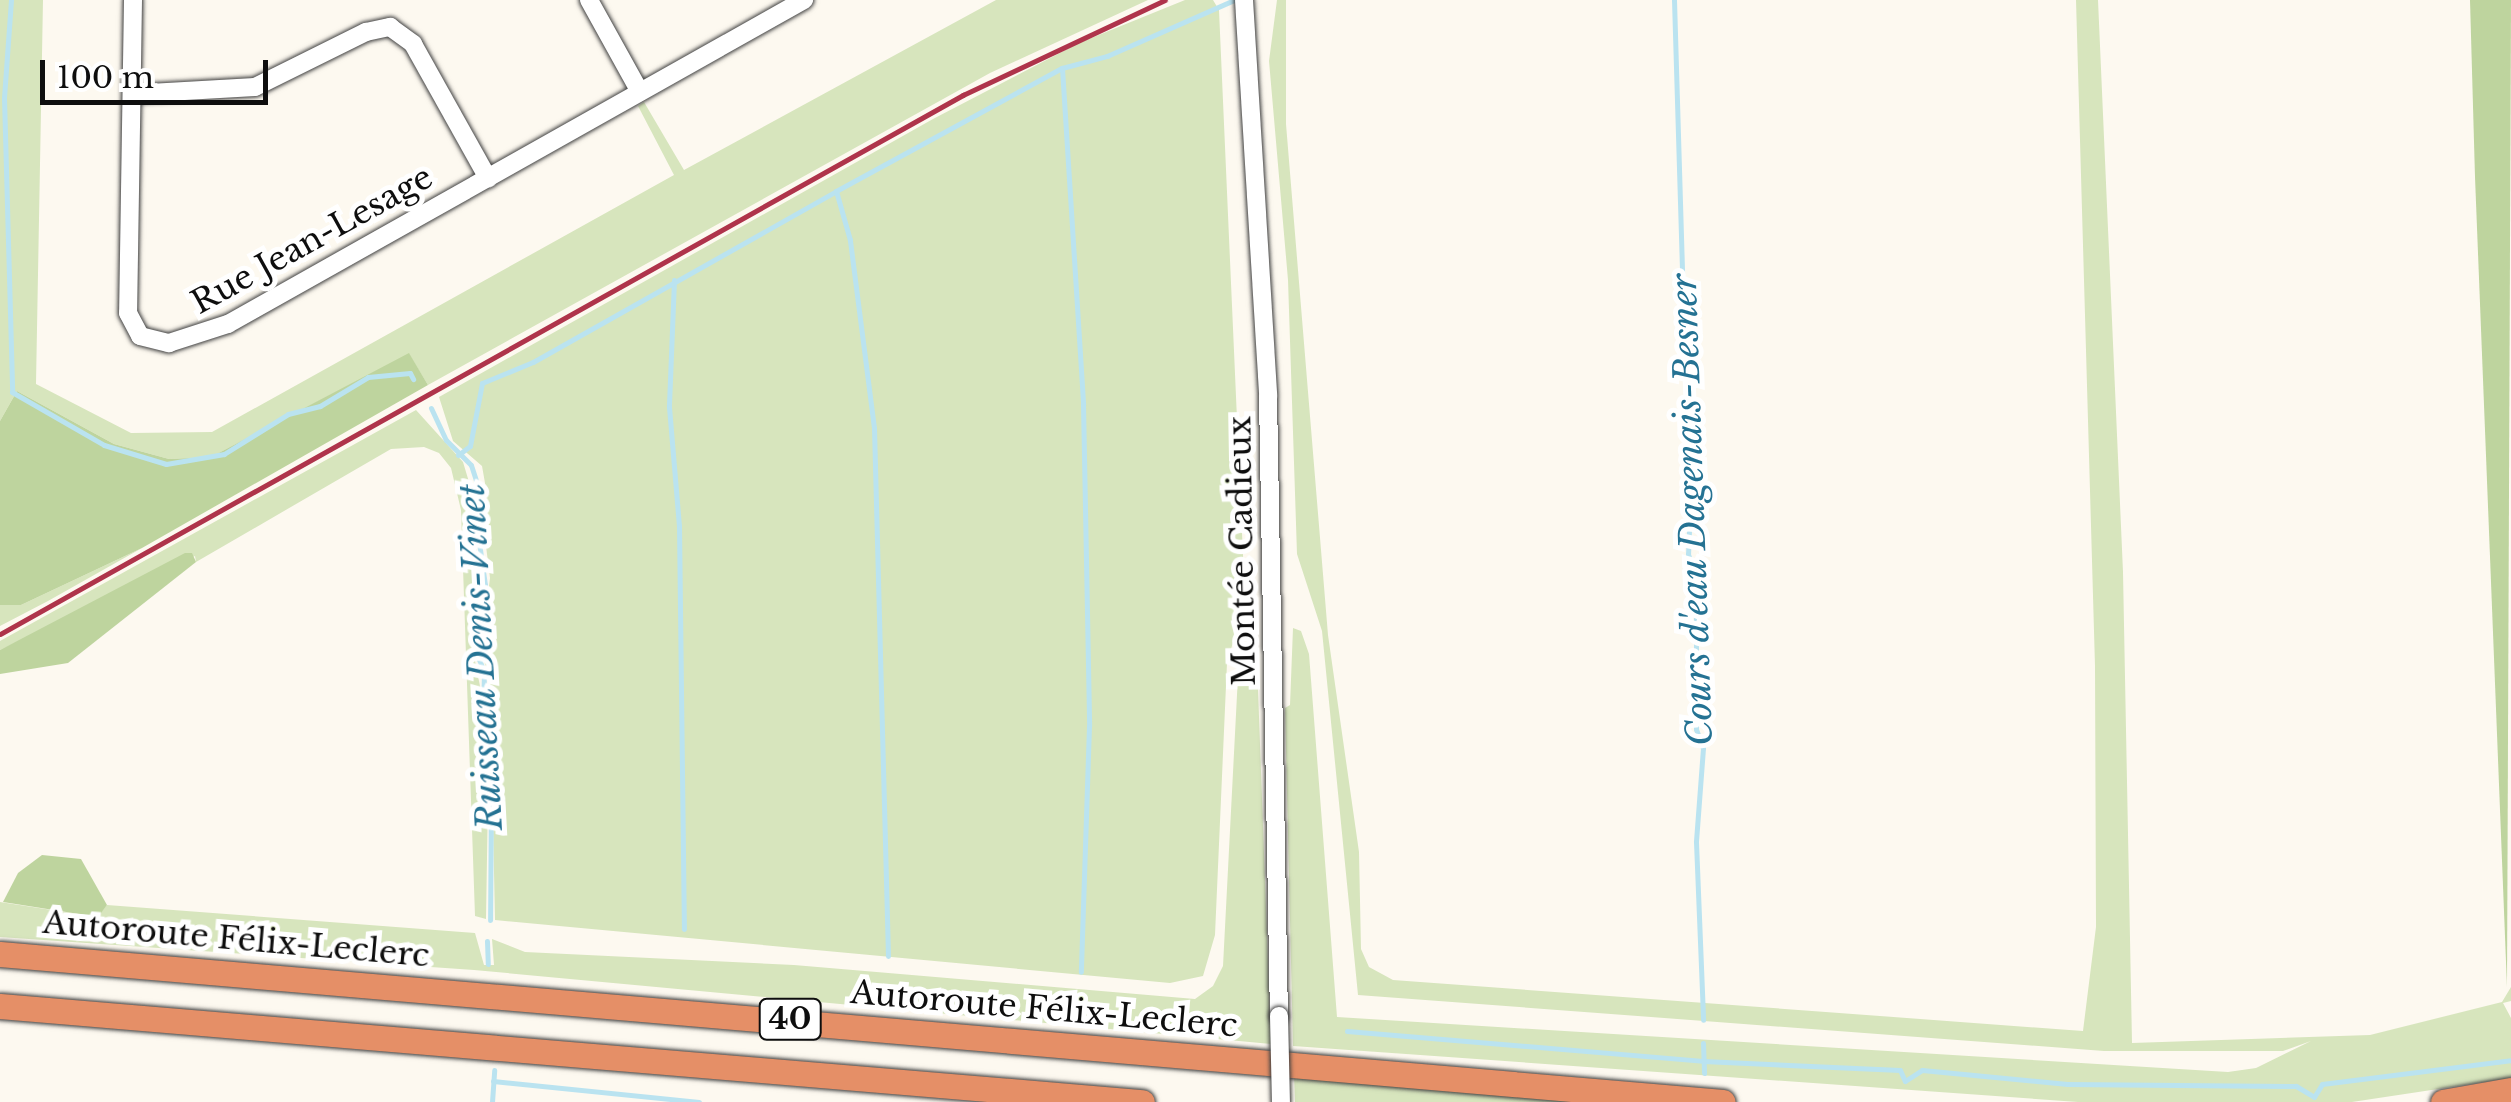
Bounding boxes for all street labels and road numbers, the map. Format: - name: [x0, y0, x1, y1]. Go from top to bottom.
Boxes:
- street label: Rue Jean-Lesage: [185, 158, 439, 322]
- street label: Montée Cadieux: [1220, 416, 1264, 686]
- street label: Autoroute Félix-Leclerc: [41, 903, 431, 975]
- street label: Autoroute Félix-Leclerc: [849, 973, 1239, 1045]
- road number: 40: [758, 994, 822, 1044]

